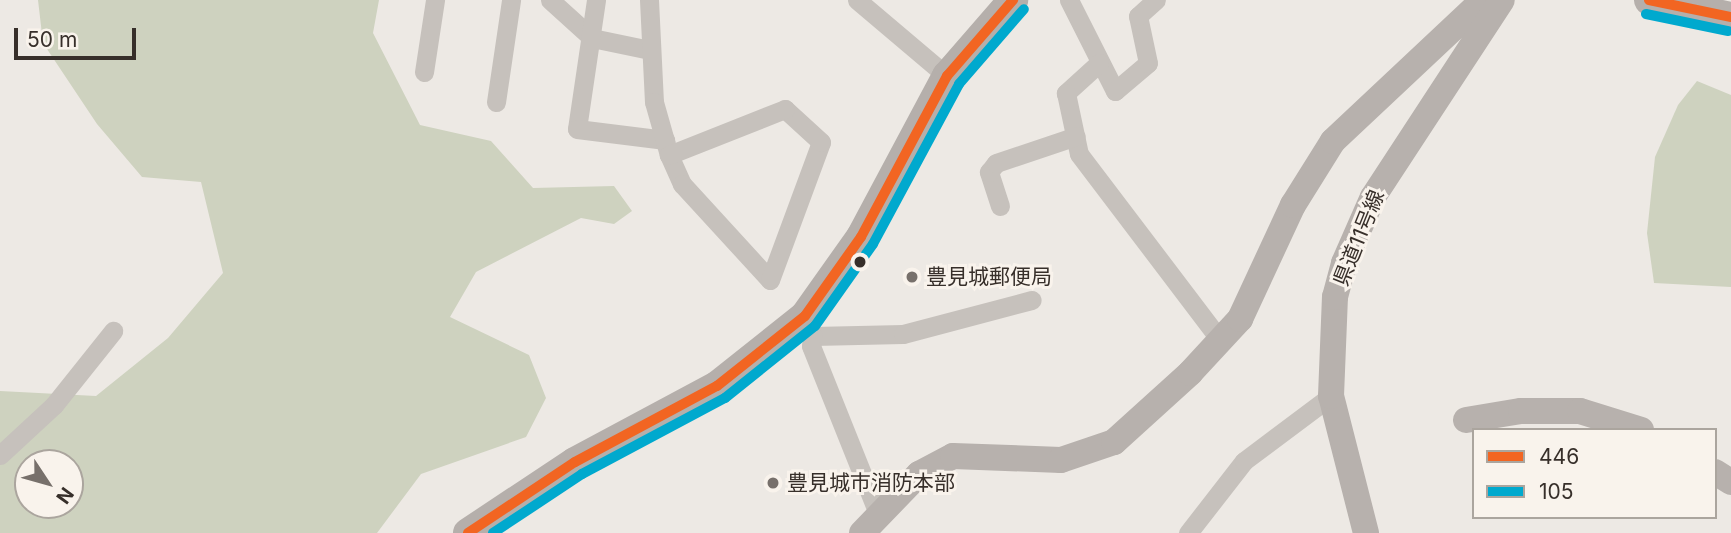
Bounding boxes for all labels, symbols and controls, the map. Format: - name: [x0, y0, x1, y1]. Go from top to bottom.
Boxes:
- scale bar: [18, 14, 140, 58]
- text: 50 m: [27, 27, 77, 52]
- street label: 県道11号線: [1328, 186, 1390, 290]
- unlabelled marker: [853, 255, 867, 269]
- place label: 豊見城郵便局: [926, 264, 1052, 290]
- marker: 豊見城郵便局: [904, 269, 920, 285]
- legend: [1472, 428, 1717, 519]
- text: 446: [1539, 444, 1579, 469]
- north arrow: [14, 449, 84, 519]
- place label: 豊見城市消防本部: [787, 470, 955, 496]
- marker: 豊見城市消防本部: [765, 475, 781, 491]
- text: 105: [1539, 479, 1574, 504]
- text: N: [51, 483, 78, 508]

